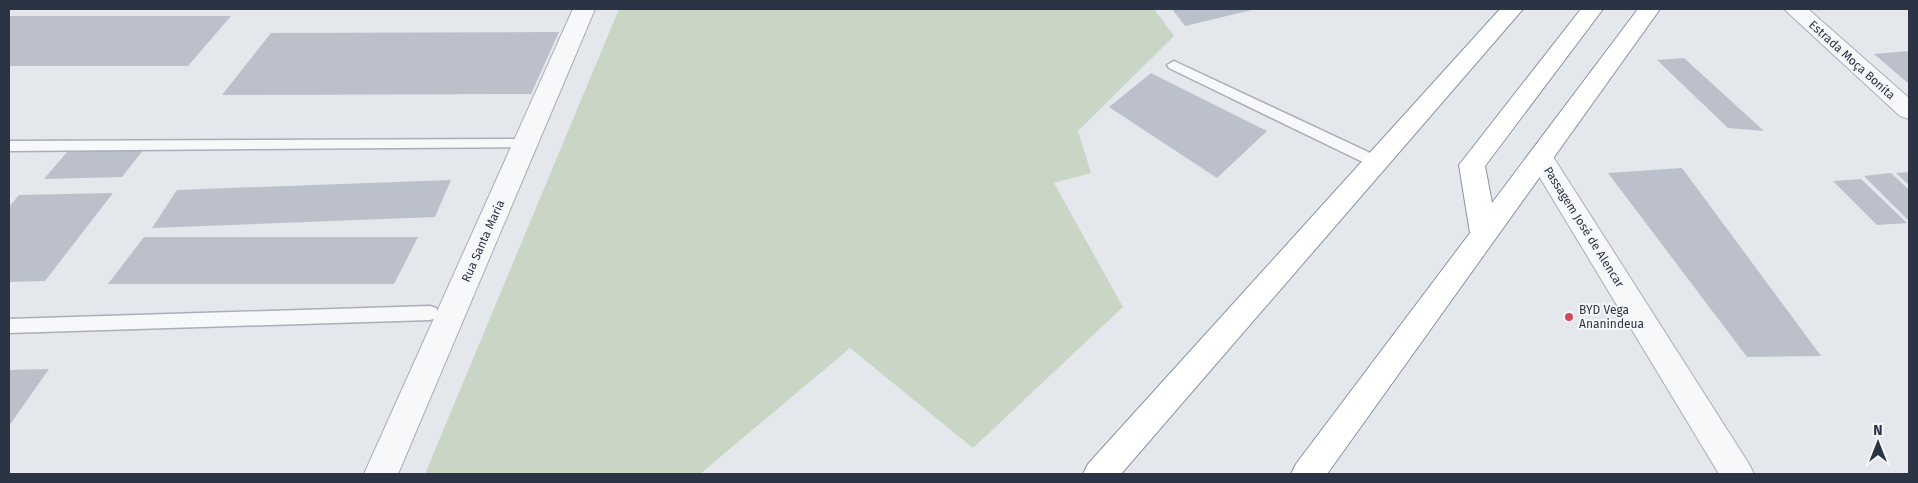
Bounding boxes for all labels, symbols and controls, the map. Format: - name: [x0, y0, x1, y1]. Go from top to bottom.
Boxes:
- street label: Estrada Moça Bonita: [1806, 18, 1898, 102]
- street label: Passagem José de Alencar: [1541, 164, 1627, 290]
- street label: Rua Santa Maria: [459, 198, 507, 284]
- place label: BYD Vega Ananindeua: [1579, 303, 1644, 331]
- marker: BYD Vega Ananindeua: [1563, 311, 1575, 323]
- north arrow: [1853, 418, 1903, 468]
- text: N: [1873, 422, 1883, 439]

